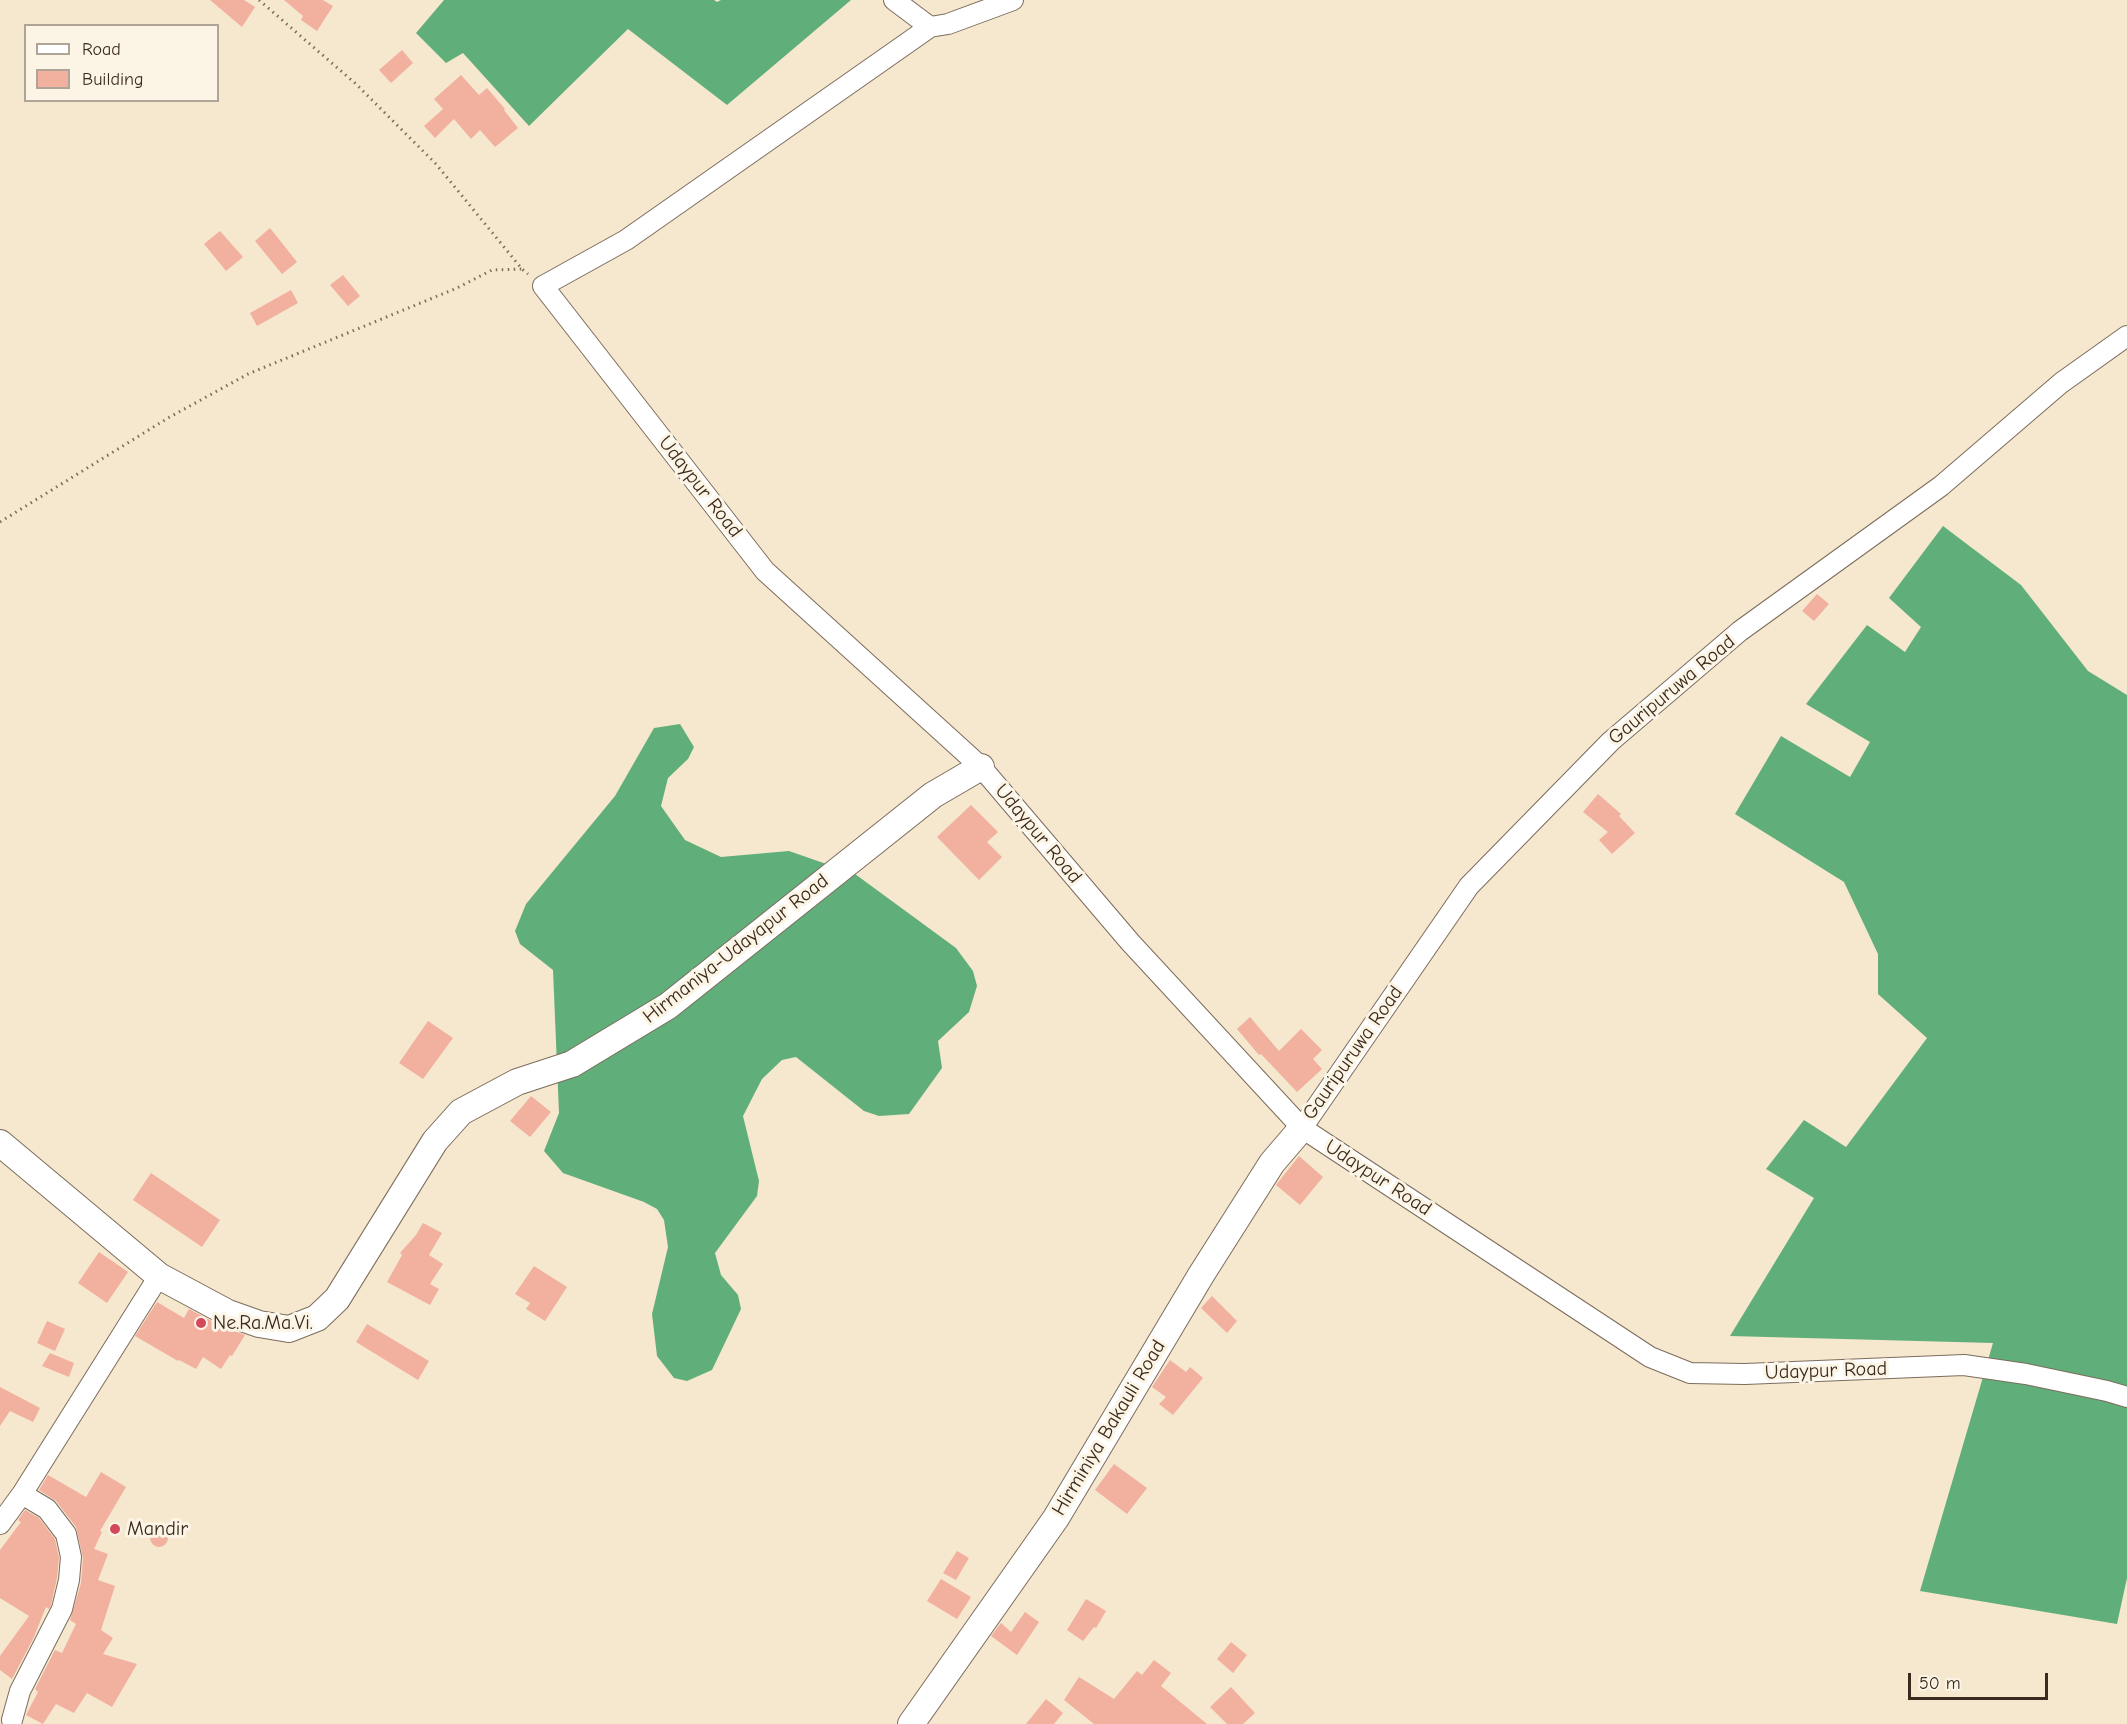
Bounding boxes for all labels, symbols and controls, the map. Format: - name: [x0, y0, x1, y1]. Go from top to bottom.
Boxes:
- legend: [24, 24, 219, 102]
- text: Road: [82, 39, 121, 60]
- text: Building: [82, 69, 144, 90]
- street label: Udaypur Road: [653, 431, 747, 543]
- street label: Gauripuruwa Road: [1604, 630, 1740, 750]
- street label: Udaypur Road: [989, 779, 1087, 889]
- street label: Hirmaniya-Udayapur Road: [638, 869, 834, 1029]
- street label: Gauripuruwa Road: [1298, 981, 1408, 1125]
- street label: Udaypur Road: [1320, 1135, 1436, 1221]
- place label: Ne.Ra.Ma.Vi.: [213, 1311, 313, 1335]
- marker: Ne.Ra.Ma.Vi.: [194, 1316, 208, 1330]
- street label: Hirminiya Bakauli Road: [1047, 1336, 1171, 1520]
- street label: Udaypur Road: [1764, 1357, 1888, 1385]
- place label: Mandir: [127, 1517, 188, 1541]
- marker: Mandir: [108, 1522, 122, 1536]
- scale bar: [1911, 1661, 2050, 1699]
- text: 50 m: [1919, 1673, 1961, 1694]

